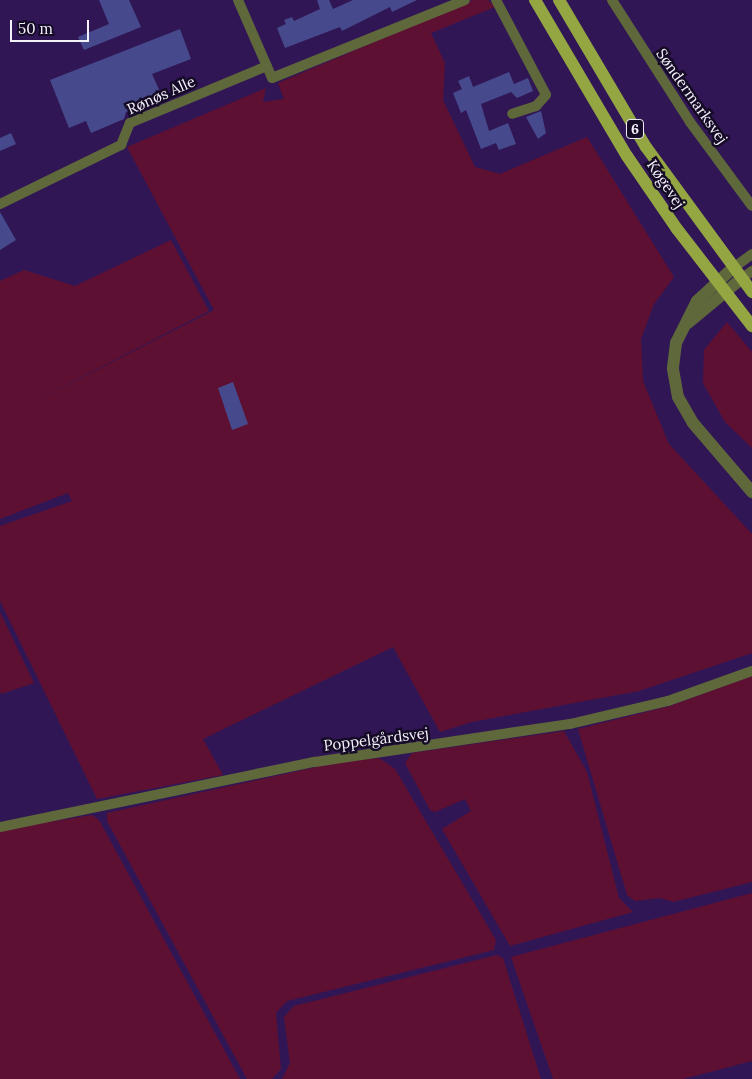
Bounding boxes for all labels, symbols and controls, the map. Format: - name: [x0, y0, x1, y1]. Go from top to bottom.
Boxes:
- scale bar: [12, 10, 91, 42]
- text: 50 m: [18, 19, 53, 38]
- street label: Søndermarksvej: [652, 45, 732, 147]
- street label: Rønøs Alle: [124, 72, 198, 118]
- road number: 6: [625, 118, 645, 140]
- street label: Køgevej: [643, 156, 689, 212]
- street label: Poppelgårdsvej: [322, 724, 430, 754]

